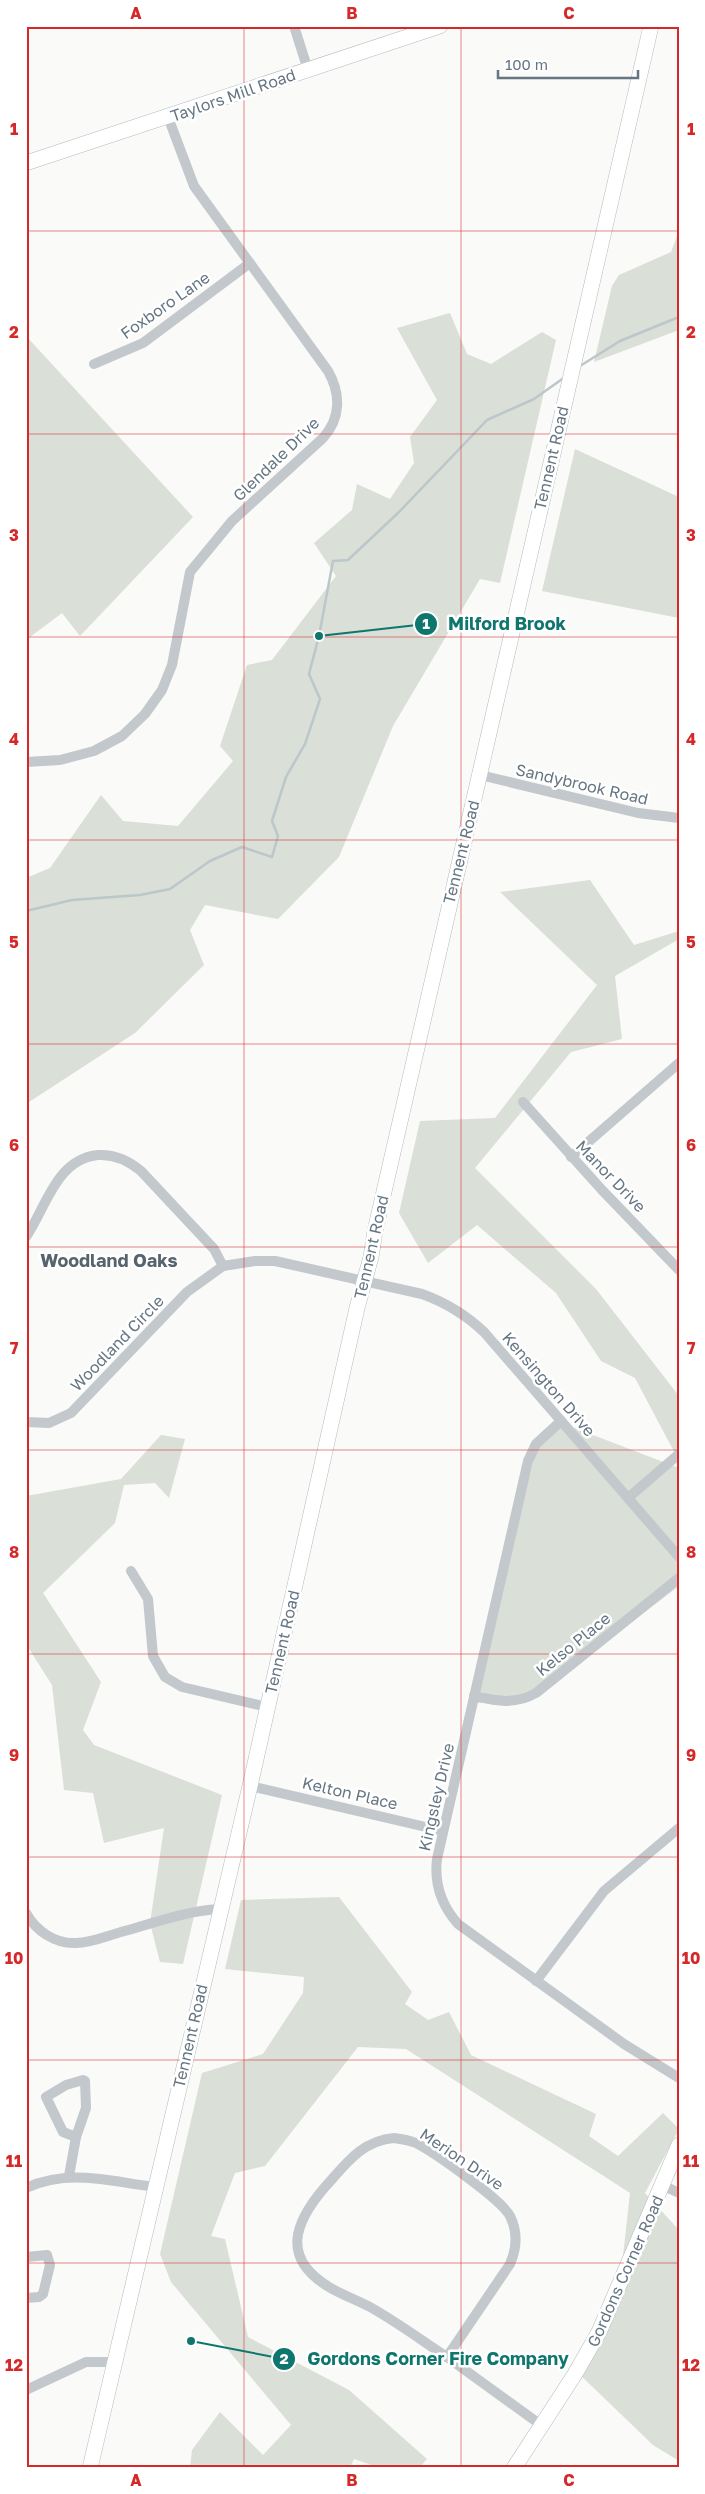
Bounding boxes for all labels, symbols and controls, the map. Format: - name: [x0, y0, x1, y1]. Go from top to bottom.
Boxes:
- text: A: [130, 3, 142, 23]
- text: B: [346, 3, 358, 23]
- text: C: [563, 3, 575, 23]
- scale bar: [498, 48, 638, 80]
- text: 100 m: [505, 55, 548, 73]
- street label: Taylors Mill Road: [168, 64, 298, 126]
- text: 1: [10, 119, 18, 139]
- text: 1: [687, 119, 695, 139]
- street label: Foxboro Lane: [117, 267, 213, 343]
- text: 2: [9, 322, 19, 342]
- text: 2: [686, 322, 696, 342]
- street label: Tennent Road: [529, 404, 573, 512]
- street label: Glendale Drive: [229, 413, 323, 505]
- text: 3: [9, 525, 19, 545]
- text: 3: [686, 525, 696, 545]
- callout: Milford Brook: [413, 608, 576, 641]
- text: Milford Brook: [448, 612, 566, 634]
- text: 1: [422, 614, 430, 632]
- text: 4: [9, 729, 19, 749]
- text: 4: [686, 729, 696, 749]
- street label: Sandybrook Road: [514, 759, 650, 809]
- street label: Tennent Road: [438, 798, 484, 906]
- text: 5: [9, 932, 19, 952]
- text: 5: [686, 932, 696, 952]
- text: 6: [9, 1135, 19, 1155]
- text: 6: [686, 1135, 696, 1155]
- street label: Manor Drive: [572, 1136, 650, 1216]
- street label: Tennent Road: [349, 1193, 393, 1301]
- district label: Woodland Oaks: [40, 1249, 178, 1271]
- street label: Woodland Circle: [66, 1291, 168, 1395]
- street label: Kensington Drive: [498, 1328, 600, 1440]
- text: 7: [10, 1338, 19, 1358]
- text: 7: [687, 1338, 696, 1358]
- text: 8: [9, 1542, 19, 1562]
- text: 8: [686, 1542, 696, 1562]
- street label: Tennent Road: [260, 1588, 304, 1696]
- street label: Kelso Place: [532, 1608, 614, 1680]
- street label: Kingsley Drive: [414, 1741, 458, 1853]
- text: 9: [9, 1745, 19, 1765]
- text: 9: [686, 1745, 696, 1765]
- street label: Kelton Place: [300, 1772, 400, 1814]
- text: 10: [5, 1948, 23, 1968]
- text: 10: [682, 1948, 700, 1968]
- street label: Tennent Road: [168, 1982, 212, 2090]
- street label: Merion Drive: [416, 2124, 508, 2194]
- text: 11: [6, 2151, 22, 2171]
- text: 11: [683, 2151, 699, 2171]
- street label: Gordons Corner Road: [583, 2192, 667, 2350]
- callout: Gordons Corner Fire Company: [272, 2342, 578, 2375]
- text: Gordons Corner Fire Company: [307, 2347, 569, 2369]
- text: 2: [279, 2349, 289, 2367]
- text: 12: [5, 2355, 23, 2375]
- text: 12: [682, 2355, 700, 2375]
- text: A: [130, 2470, 142, 2490]
- text: B: [346, 2470, 358, 2490]
- text: C: [563, 2470, 575, 2490]

